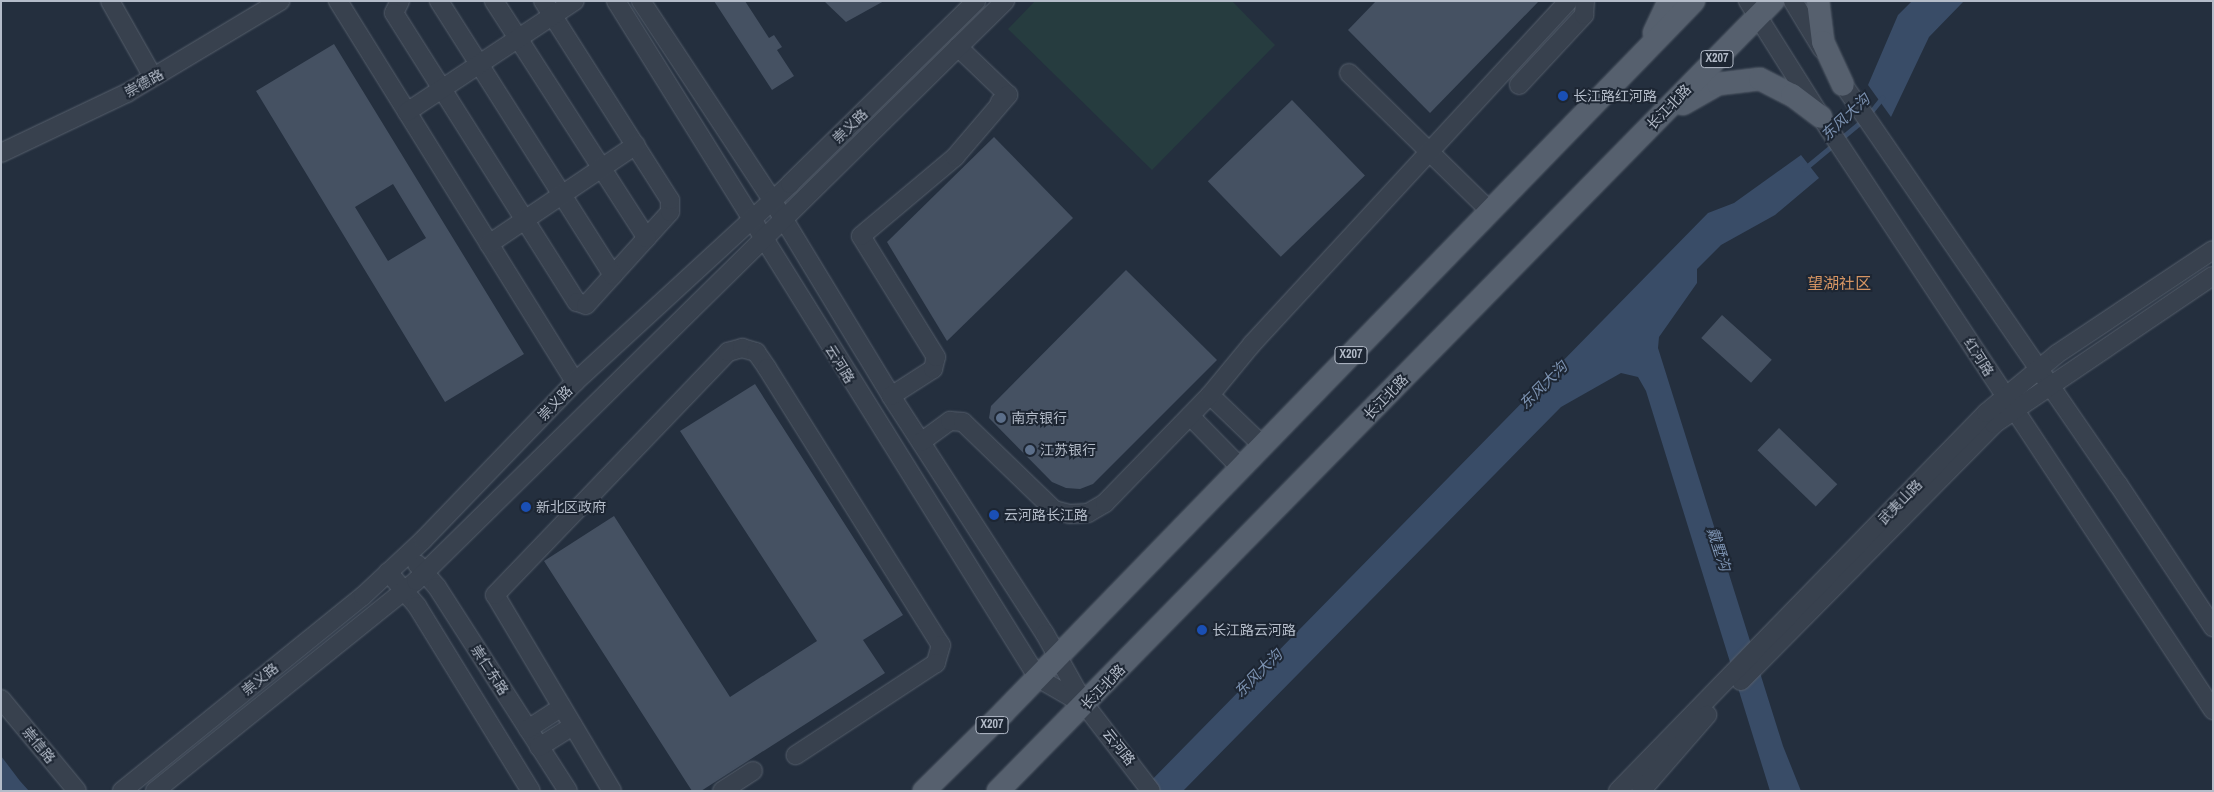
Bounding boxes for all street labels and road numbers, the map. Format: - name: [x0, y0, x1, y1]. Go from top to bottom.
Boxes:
- road number: X207: [1700, 50, 1734, 68]
- street label: 崇德路: [122, 65, 166, 101]
- street label: 长江北路: [1644, 81, 1694, 133]
- street label: 崇义路: [829, 105, 871, 147]
- street label: 红河路: [1961, 335, 1997, 379]
- street label: 云河路: [822, 342, 858, 386]
- road number: X207: [1334, 346, 1368, 364]
- street label: 长江北路: [1361, 371, 1411, 423]
- street label: 崇义路: [534, 382, 576, 424]
- street label: 武夷山路: [1875, 476, 1925, 528]
- street label: 崇仁东路: [468, 642, 512, 698]
- street label: 崇义路: [238, 659, 282, 699]
- street label: 长江北路: [1078, 661, 1128, 713]
- road number: X207: [974, 716, 1010, 734]
- street label: 崇信路: [19, 724, 59, 766]
- street label: 云河路: [1099, 725, 1139, 769]

